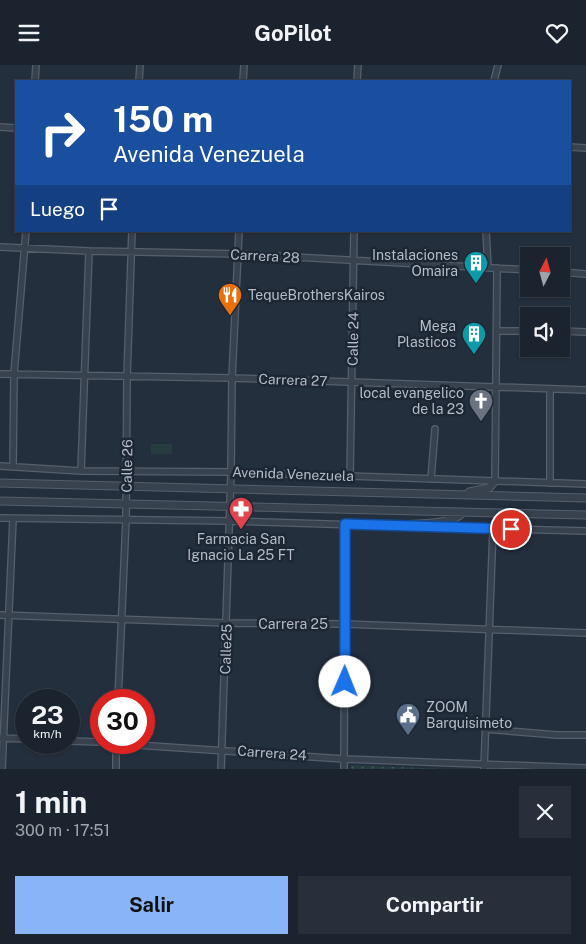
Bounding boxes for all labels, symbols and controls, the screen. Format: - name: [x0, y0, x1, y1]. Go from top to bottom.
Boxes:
- icon: menu: [15, 19, 43, 47]
- icon: heart: [543, 19, 571, 47]
- text: GoPilot: [254, 20, 332, 46]
- text: 150 m: [113, 99, 213, 140]
- icon: right: [30, 100, 95, 165]
- text: Avenida Venezuela: [113, 141, 305, 167]
- icon: arrive: [95, 195, 123, 223]
- text: Luego: [30, 198, 85, 220]
- street label: Carrera 28: [230, 246, 300, 266]
- place label: Instalaciones Omaira: [372, 247, 458, 279]
- north arrow: [520, 247, 570, 297]
- map controls: [520, 247, 570, 357]
- building icon: Instalaciones Omaira: [463, 250, 489, 284]
- restaurant icon: TequeBrothersKairos: [217, 282, 243, 316]
- place label: TequeBrothersKairos: [248, 287, 385, 303]
- button: sound: [520, 307, 570, 357]
- street label: Calle 24: [345, 312, 361, 366]
- place label: Mega Plasticos: [397, 318, 456, 350]
- building icon: Mega Plasticos: [461, 321, 487, 355]
- street label: Carrera 27: [258, 371, 328, 389]
- place label: local evangelico de la 23: [359, 385, 464, 417]
- church icon: local evangelico de la 23: [468, 388, 494, 422]
- street label: Calle 26: [119, 439, 135, 493]
- street label: Avenida Venezuela: [232, 464, 354, 484]
- pharmacy icon: Farmacia San Ignacio La 25 FT: [228, 496, 254, 530]
- pin: [490, 508, 532, 550]
- icon: arrive: [497, 515, 525, 543]
- place label: Farmacia San Ignacio La 25 FT: [187, 531, 295, 563]
- street label: Carrera 25: [258, 616, 328, 632]
- street label: Calle25: [217, 623, 235, 674]
- position arrow: [318, 655, 370, 707]
- speed limit sign: 30: [90, 689, 155, 754]
- place label: ZOOM Barquisimeto: [426, 699, 512, 731]
- text: 23: [31, 700, 64, 730]
- public building icon: ZOOM Barquisimeto: [395, 702, 421, 736]
- text: km/h: [33, 727, 62, 741]
- street label: Carrera 24: [237, 743, 307, 763]
- text: 1 min: [15, 784, 87, 820]
- button: close: [519, 786, 571, 838]
- text: 300 m · 17:51: [15, 821, 110, 840]
- button: Salir: [15, 876, 288, 934]
- button: Compartir: [298, 876, 571, 934]

